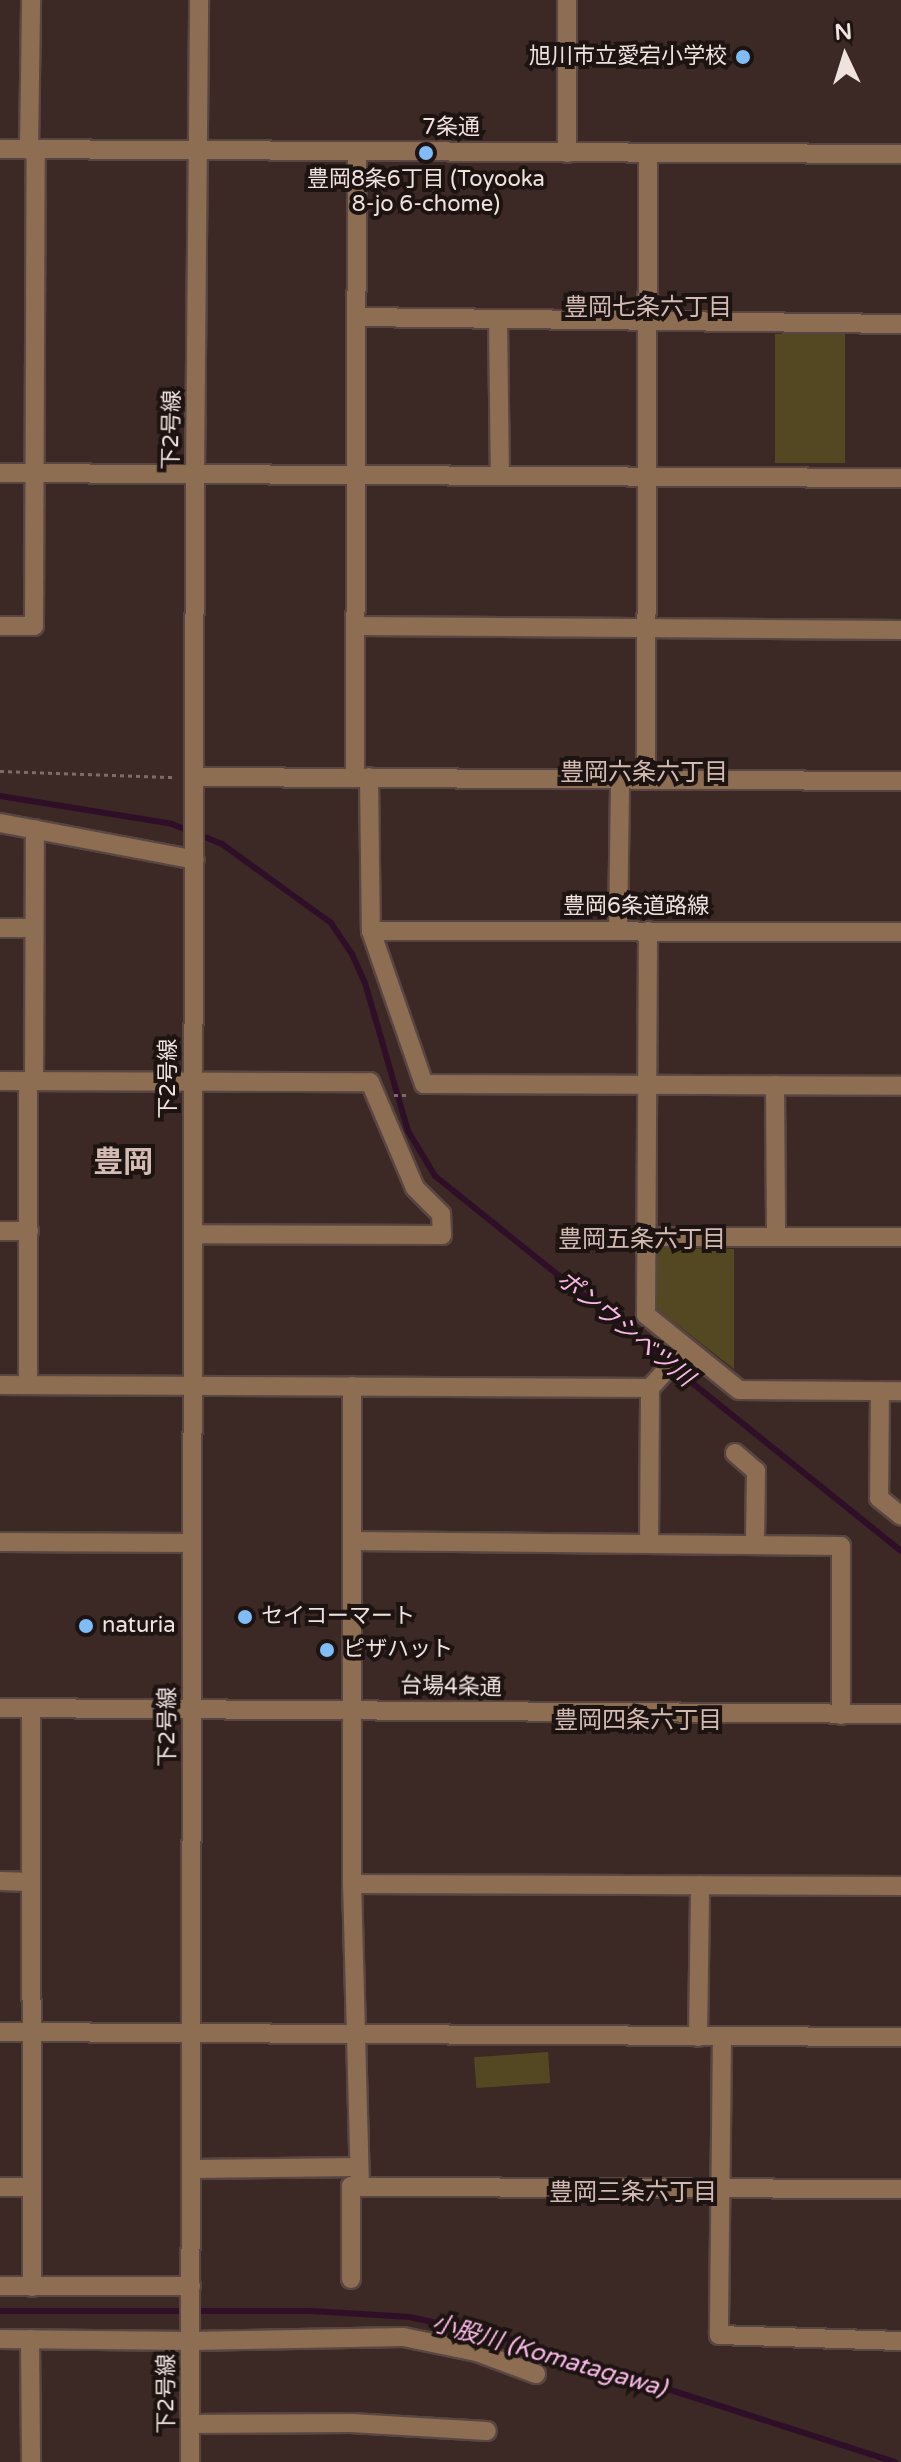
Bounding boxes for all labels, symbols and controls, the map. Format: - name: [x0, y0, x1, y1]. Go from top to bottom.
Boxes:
- north arrow: [805, 16, 885, 96]
- text: N: [834, 18, 853, 46]
- place label: 旭川市立愛宕小学校: [529, 44, 727, 70]
- marker: 旭川市立愛宕小学校: [734, 48, 752, 66]
- street label: 7条通: [422, 115, 480, 141]
- marker: 豊岡8条6丁目 (Toyooka 8-jo 6-chome): [417, 144, 435, 162]
- place label: 豊岡8条6丁目 (Toyooka 8-jo 6-chome): [307, 166, 545, 218]
- district label: 豊岡七条六丁目: [564, 294, 732, 322]
- street label: 下2号線: [158, 390, 186, 470]
- district label: 豊岡六条六丁目: [560, 759, 728, 787]
- street label: 豊岡6条道路線: [563, 894, 709, 920]
- street label: 下2号線: [156, 1039, 182, 1119]
- district label: 豊岡: [93, 1145, 153, 1181]
- district label: 豊岡五条六丁目: [558, 1226, 726, 1254]
- water label: ポンウシベツ川: [551, 1265, 699, 1393]
- place label: セイコーマート: [261, 1604, 415, 1630]
- marker: セイコーマート: [236, 1608, 254, 1626]
- place label: naturia: [102, 1613, 176, 1639]
- marker: naturia: [77, 1617, 95, 1635]
- place label: ピザハット: [343, 1637, 453, 1663]
- marker: ピザハット: [318, 1641, 336, 1659]
- street label: 台場4条通: [400, 1673, 502, 1701]
- street label: 下2号線: [155, 1687, 181, 1767]
- district label: 豊岡四条六丁目: [554, 1707, 722, 1735]
- district label: 豊岡三条六丁目: [549, 2179, 717, 2207]
- water label: 小股川 (Komatagawa): [428, 2309, 670, 2403]
- street label: 下2号線: [154, 2354, 180, 2434]

